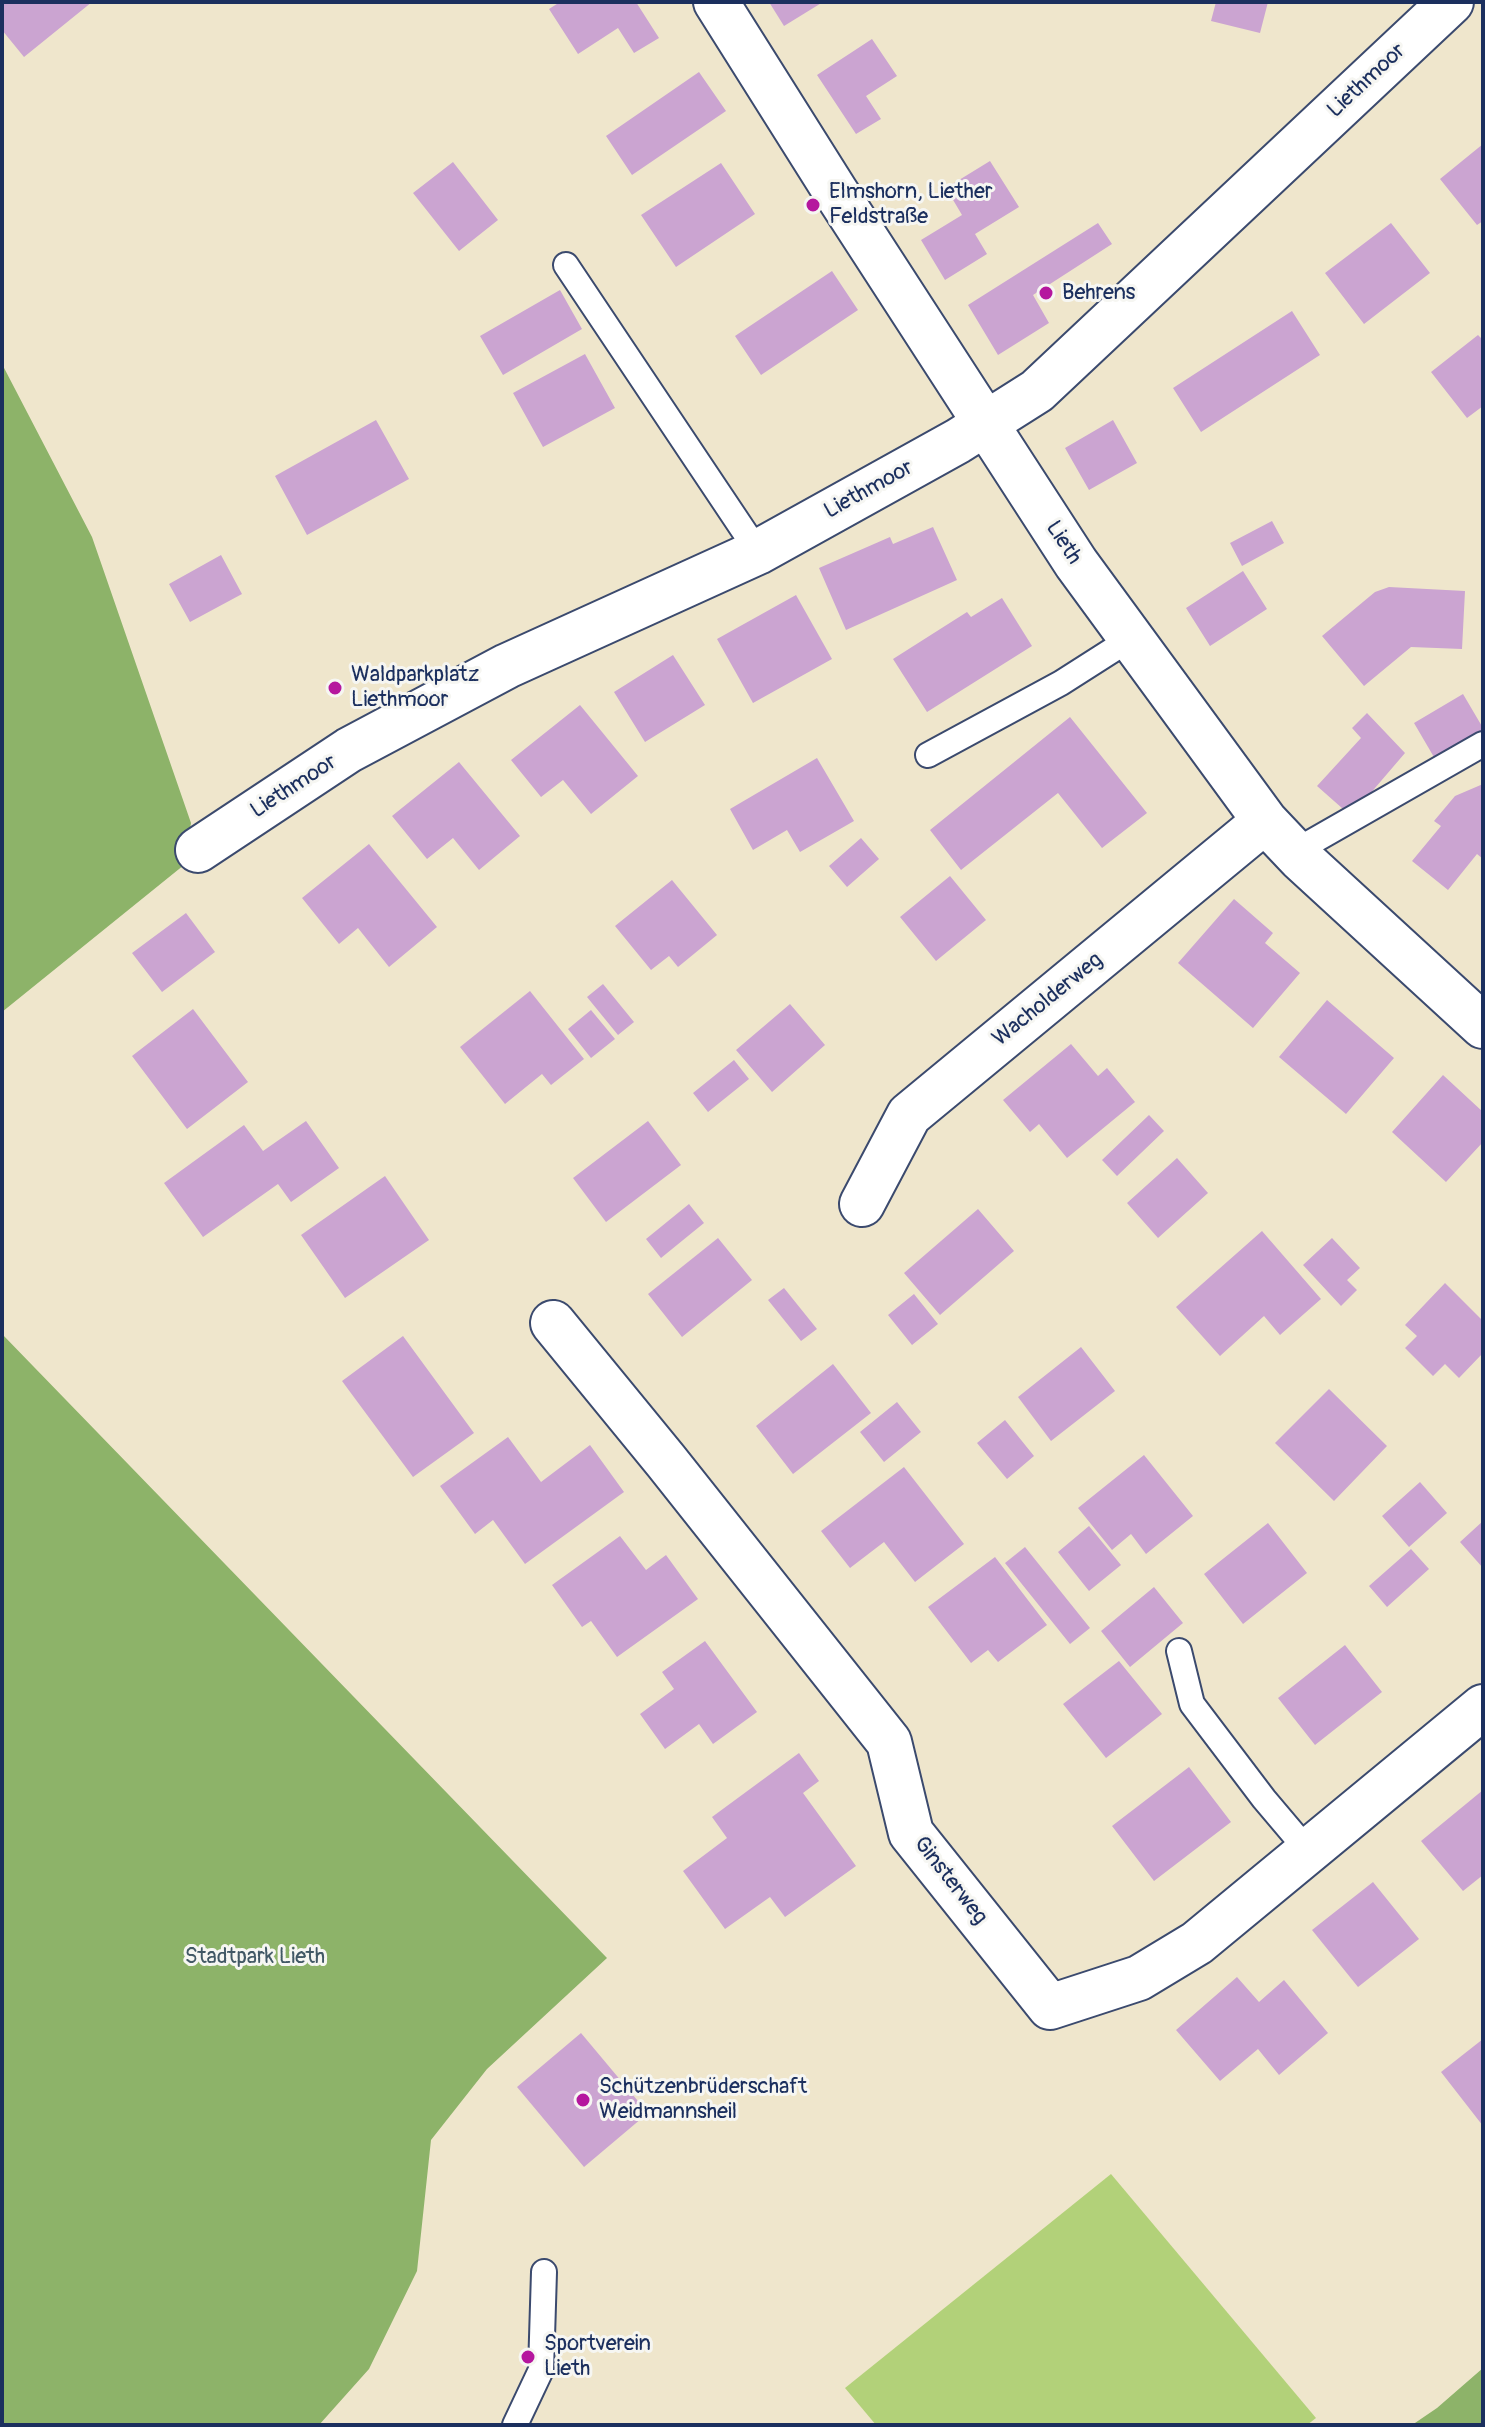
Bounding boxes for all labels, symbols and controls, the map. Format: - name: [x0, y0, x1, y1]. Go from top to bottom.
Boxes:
- street label: Liethmoor: [1322, 38, 1412, 124]
- place label: Elmshorn, Liether Feldstraße: [829, 179, 993, 230]
- marker: Elmshorn, Liether Feldstraße: [804, 196, 822, 214]
- place label: Behrens: [1062, 280, 1135, 306]
- marker: Behrens: [1037, 284, 1055, 302]
- street label: Liethmoor: [820, 455, 918, 525]
- street label: Lieth: [1039, 516, 1087, 570]
- place label: Waldparkplatz Liethmoor: [351, 662, 479, 714]
- marker: Waldparkplatz Liethmoor: [326, 679, 344, 697]
- street label: Liethmoor: [246, 749, 342, 825]
- street label: Wacholderweg: [988, 948, 1108, 1052]
- street label: Ginsterweg: [907, 1832, 993, 1930]
- park label: Stadtpark Lieth: [185, 1944, 325, 1970]
- place label: Schützenbrüderschaft Weidmannsheil: [599, 2074, 807, 2126]
- marker: Schützenbrüderschaft Weidmannsheil: [574, 2091, 592, 2109]
- place label: Sportverein Lieth: [544, 2331, 651, 2382]
- marker: Sportverein Lieth: [519, 2348, 537, 2366]

